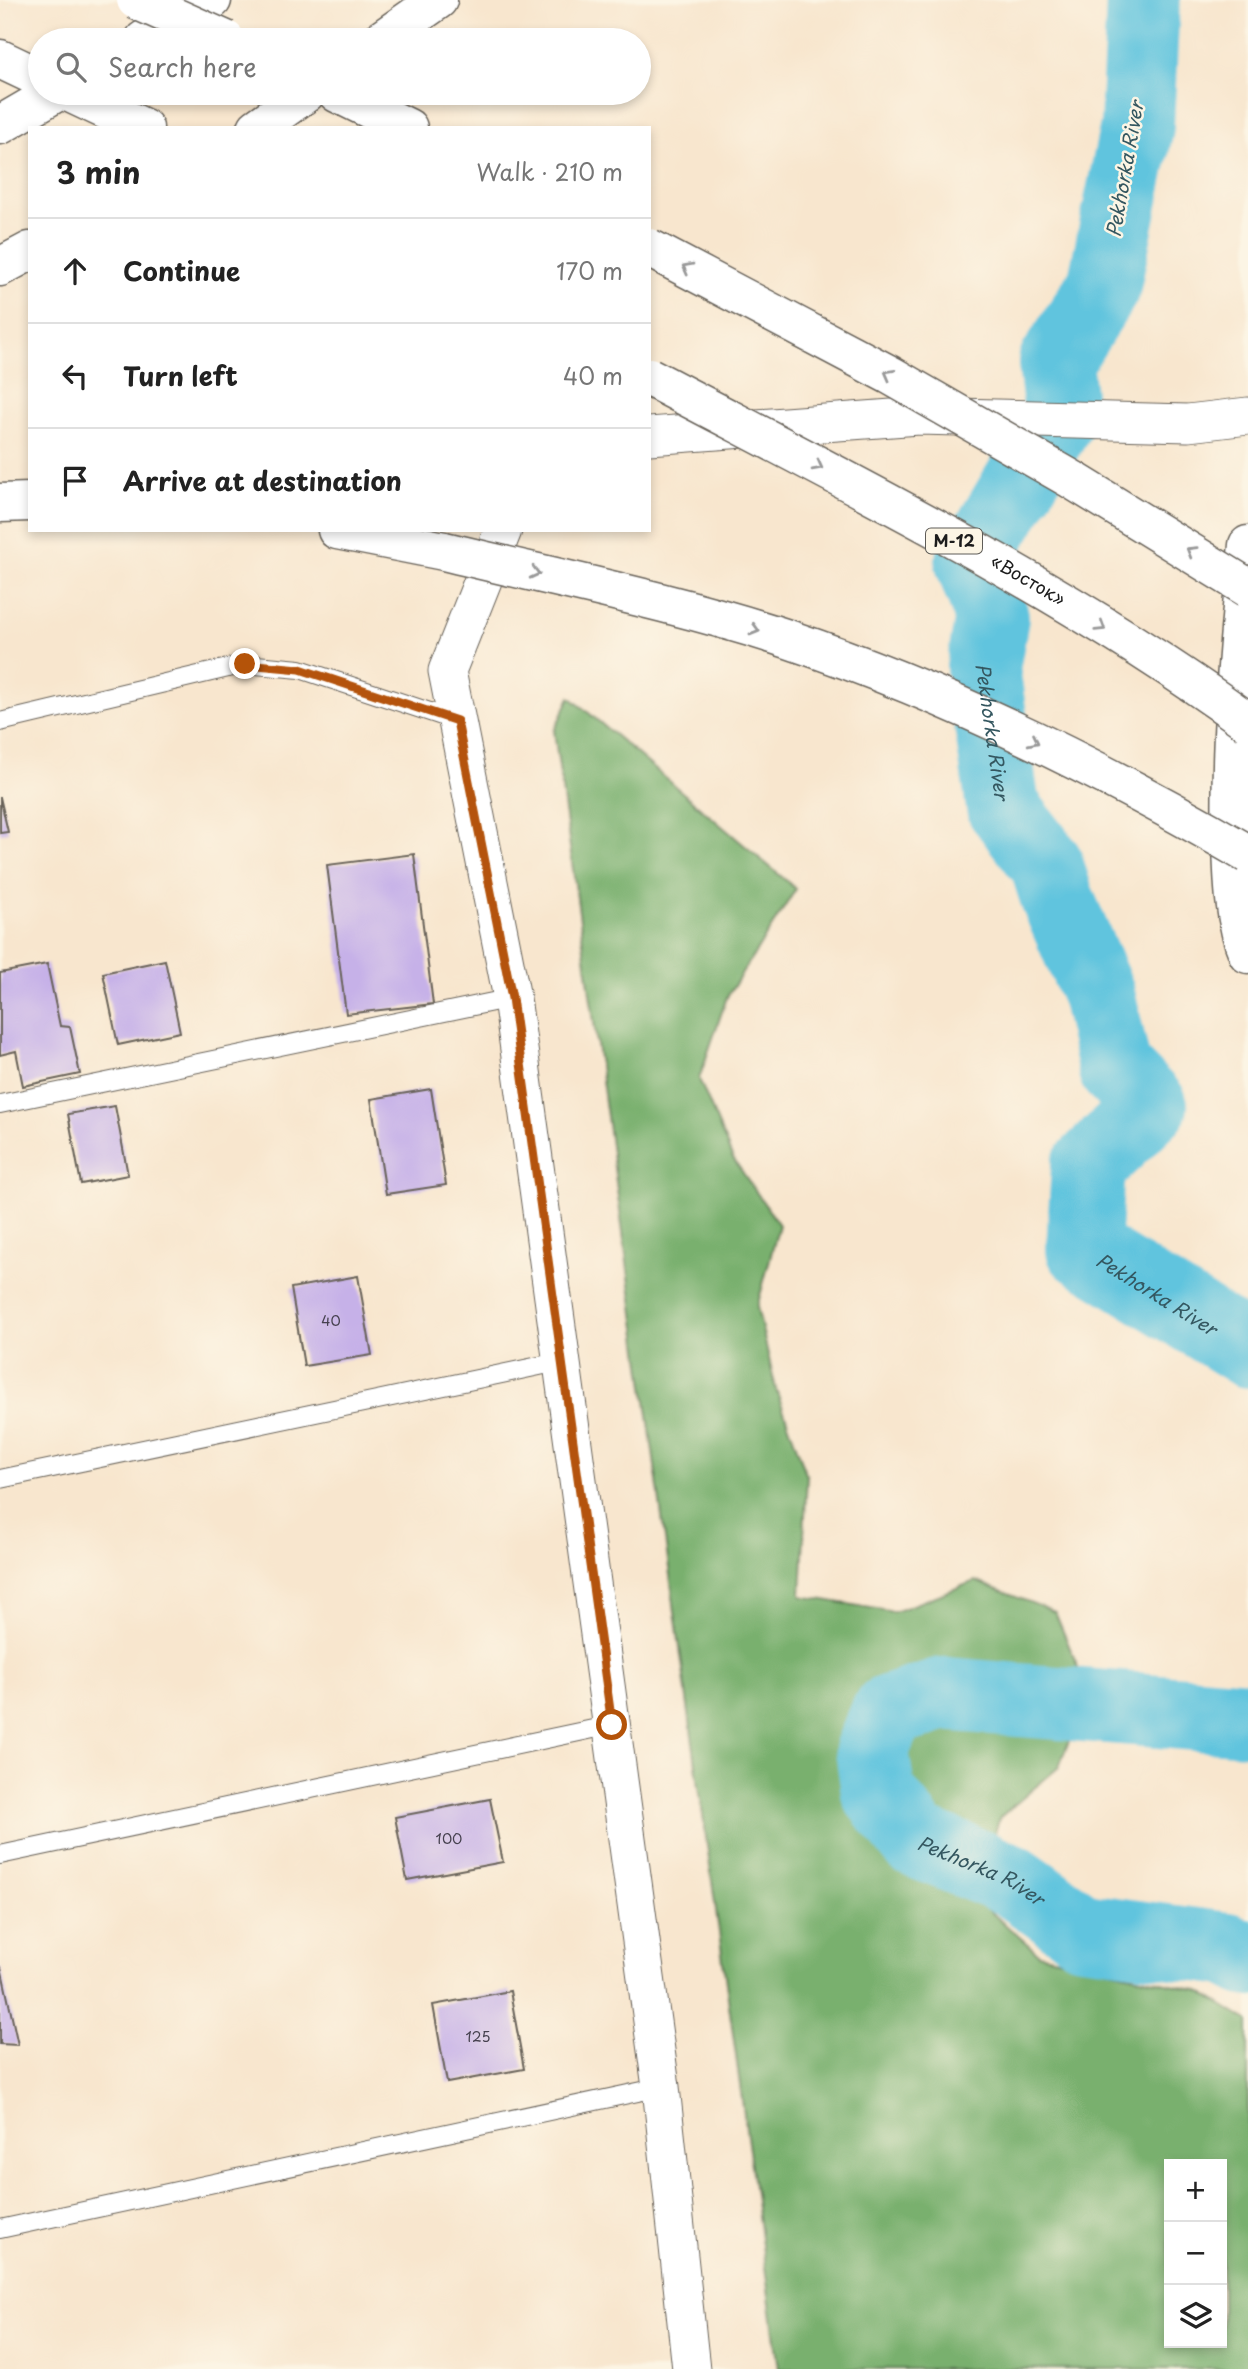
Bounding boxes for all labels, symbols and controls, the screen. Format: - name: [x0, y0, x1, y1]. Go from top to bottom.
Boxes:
- search box: [28, 28, 651, 105]
- text: Search here: [108, 47, 257, 86]
- icon: search: [52, 48, 90, 86]
- water label: Pekhorka River: [1098, 97, 1150, 239]
- text: 3 min: [56, 149, 141, 194]
- text: Walk · 210 m: [476, 154, 623, 189]
- text: Continue: [123, 251, 240, 290]
- icon: ahead: [56, 252, 94, 290]
- text: 170 m: [556, 253, 623, 288]
- one-way arrow: [682, 263, 695, 277]
- text: Turn left: [123, 356, 238, 395]
- icon: left: [56, 357, 94, 395]
- text: 40 m: [563, 358, 623, 393]
- one-way arrow: [883, 369, 896, 382]
- one-way arrow: [811, 458, 823, 472]
- text: Arrive at destination: [123, 461, 402, 500]
- icon: arrive: [56, 462, 94, 500]
- road number: М-12: [926, 528, 982, 554]
- one-way arrow: [1185, 546, 1198, 559]
- street label: «Восток»: [986, 547, 1071, 612]
- one-way arrow: [528, 565, 540, 579]
- one-way arrow: [1093, 618, 1106, 631]
- one-way arrow: [749, 622, 761, 636]
- route end: [229, 648, 260, 679]
- water label: Pekhorka River: [970, 661, 1017, 804]
- one-way arrow: [1027, 733, 1039, 747]
- water label: Pekhorka River: [1091, 1246, 1225, 1343]
- house number: 40: [321, 1310, 341, 1331]
- route start: [596, 1709, 627, 1740]
- house number: 100: [436, 1828, 462, 1849]
- water label: Pekhorka River: [914, 1828, 1052, 1913]
- house number: 125: [466, 2026, 490, 2047]
- map controls: [1164, 2159, 1227, 2348]
- button: +: [1164, 2159, 1227, 2222]
- button: −: [1164, 2222, 1227, 2285]
- button: layers: [1164, 2285, 1227, 2348]

